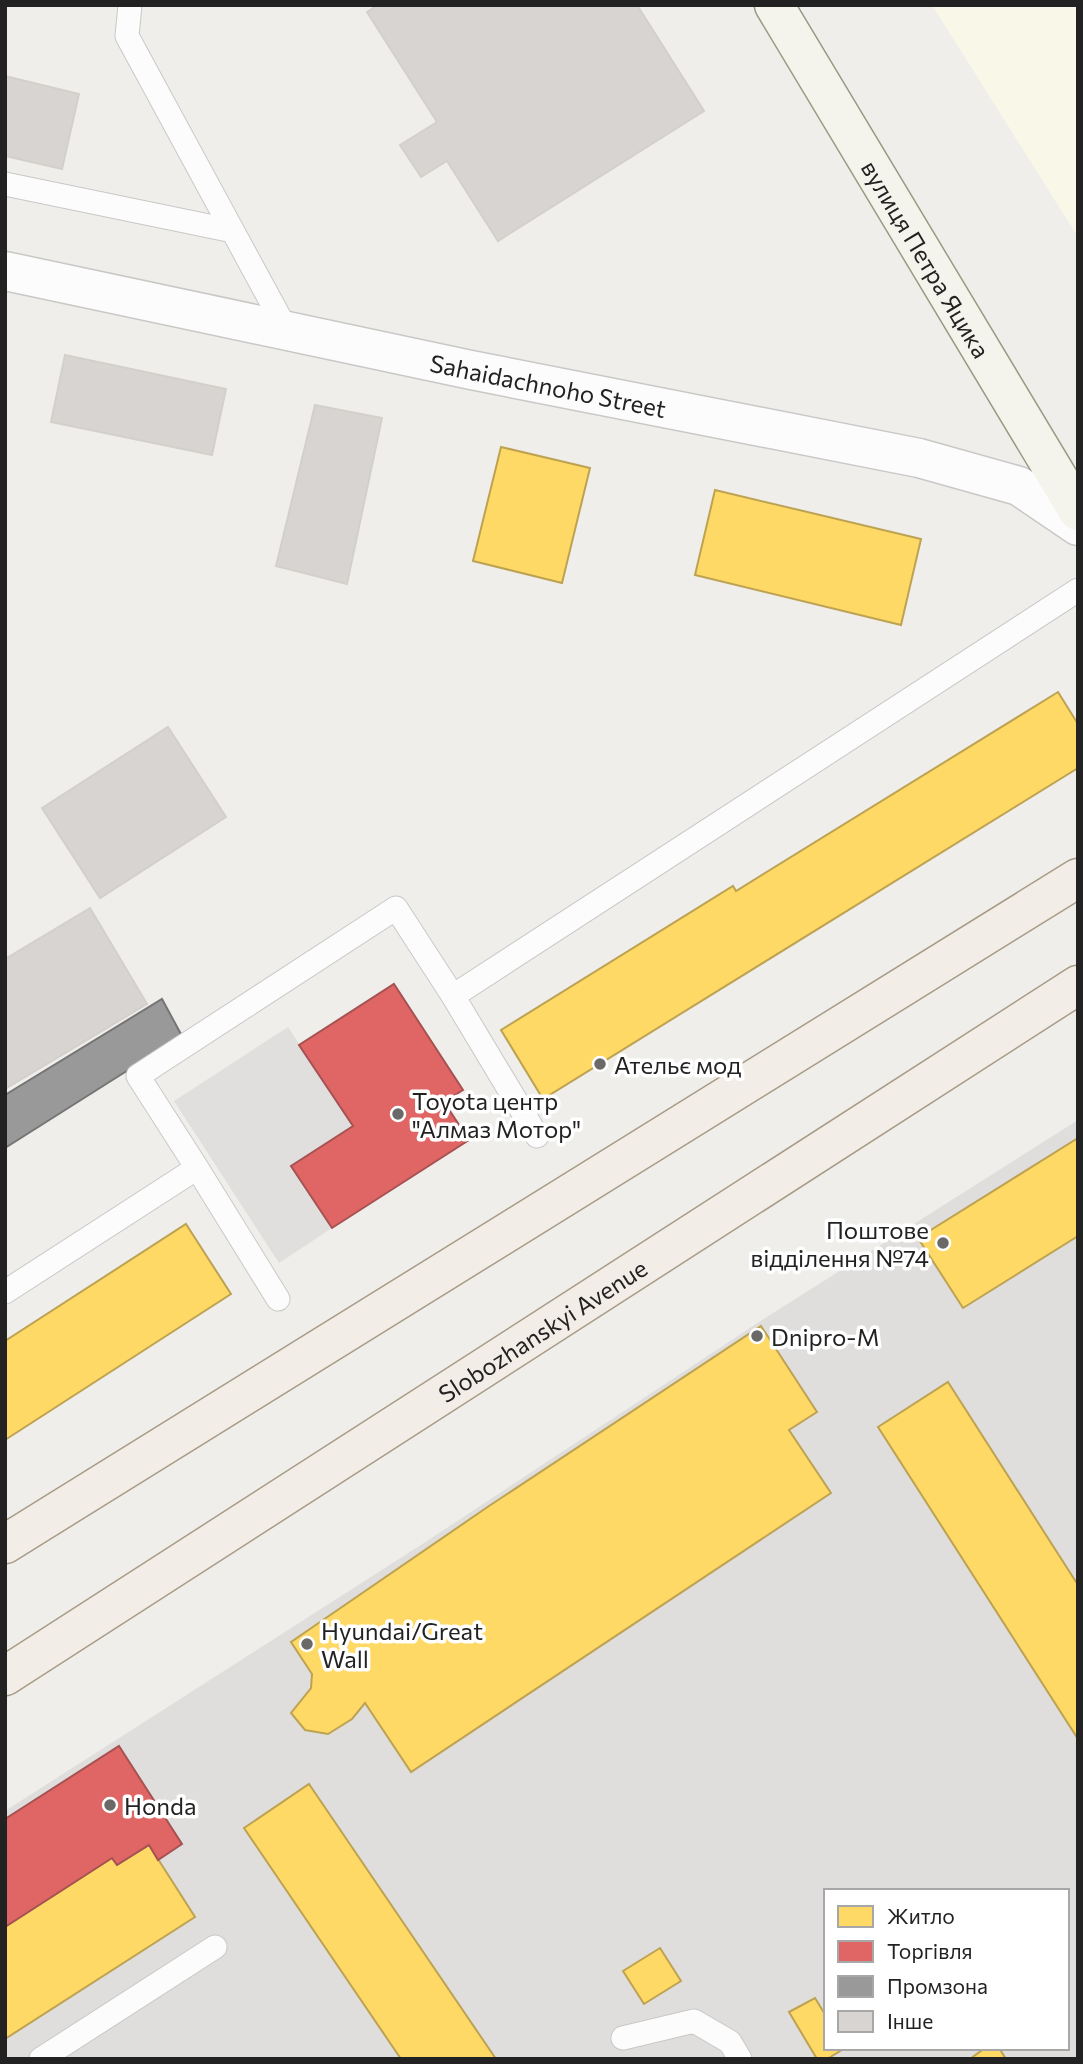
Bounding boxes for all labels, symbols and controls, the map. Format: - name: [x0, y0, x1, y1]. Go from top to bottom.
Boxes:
- street label: вулиця Петра Яцика: [856, 155, 997, 363]
- street label: Sahaidachnoho Street: [428, 347, 669, 423]
- place label: Ательє мод: [614, 1050, 741, 1079]
- marker: Ательє мод: [592, 1056, 608, 1072]
- place label: Toyota центр "Алмаз Мотор": [412, 1086, 581, 1143]
- marker: Toyota центр "Алмаз Мотор": [390, 1106, 406, 1122]
- place label: Поштове відділення №74: [751, 1215, 929, 1272]
- marker: Поштове відділення №74: [935, 1235, 951, 1251]
- street label: Slobozhanskyi Avenue: [433, 1252, 652, 1408]
- place label: Dnipro-M: [771, 1322, 879, 1351]
- marker: Dnipro-M: [749, 1328, 765, 1344]
- place label: Hyundai/Great Wall: [321, 1616, 483, 1673]
- marker: Hyundai/Great Wall: [299, 1636, 315, 1652]
- place label: Honda: [124, 1791, 197, 1820]
- marker: Honda: [102, 1797, 118, 1813]
- legend: [824, 1889, 1069, 2050]
- text: Житло: [887, 1903, 955, 1928]
- text: Торгівля: [887, 1938, 973, 1963]
- text: Промзона: [887, 1973, 988, 1998]
- text: Інше: [887, 2008, 933, 2033]

